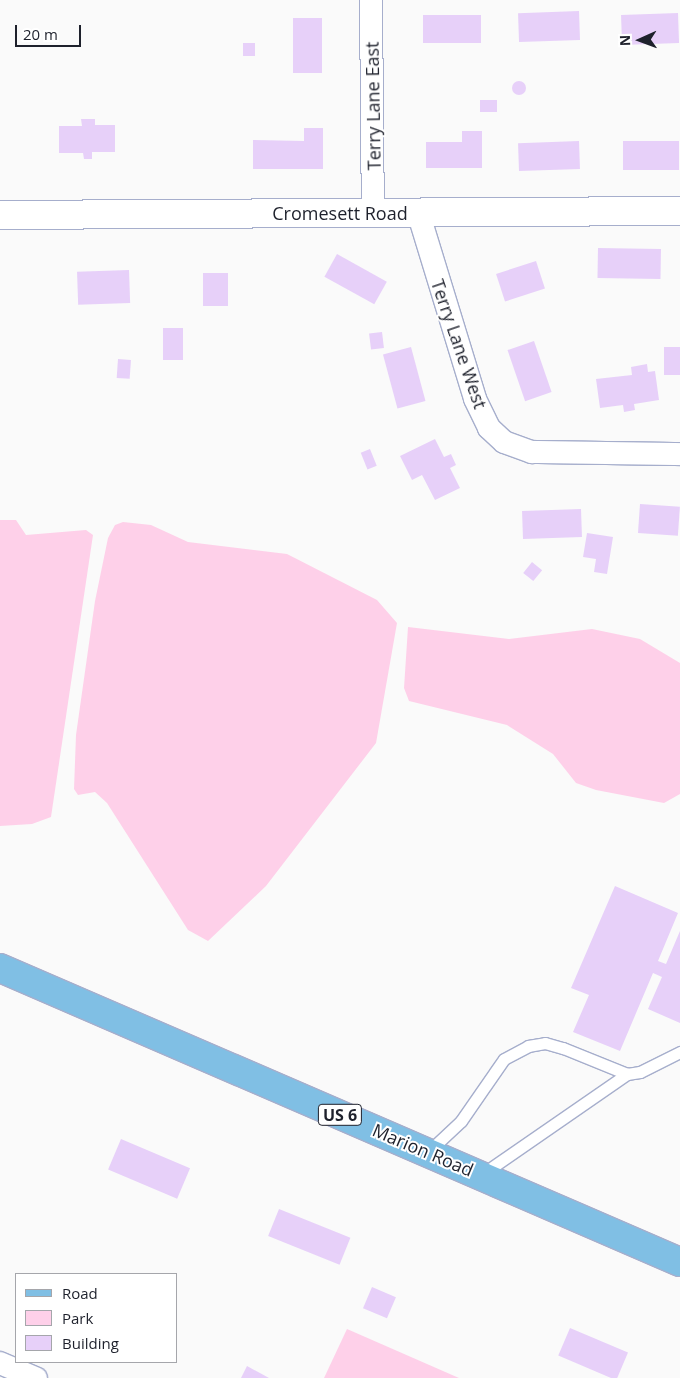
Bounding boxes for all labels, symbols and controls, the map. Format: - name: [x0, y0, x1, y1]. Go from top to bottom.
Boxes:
- scale bar: [18, 15, 84, 47]
- north arrow: [615, 15, 665, 65]
- text: 20 m: [23, 24, 58, 44]
- text: N: [615, 35, 634, 47]
- street label: Terry Lane East: [361, 41, 385, 171]
- street label: Cromesett Road: [272, 202, 408, 224]
- street label: Terry Lane West: [427, 276, 491, 412]
- road number: US 6: [318, 1102, 362, 1128]
- street label: Marion Road: [369, 1119, 477, 1181]
- legend: [15, 1273, 178, 1363]
- text: Road: [62, 1283, 98, 1303]
- text: Park: [62, 1308, 93, 1328]
- text: Building: [62, 1333, 119, 1353]

